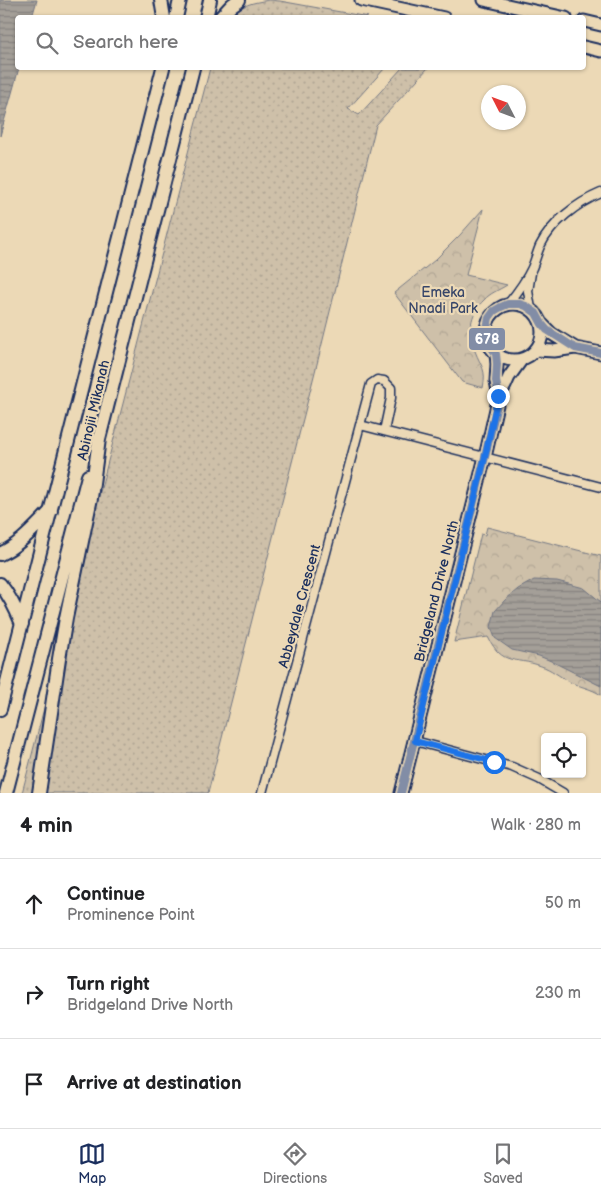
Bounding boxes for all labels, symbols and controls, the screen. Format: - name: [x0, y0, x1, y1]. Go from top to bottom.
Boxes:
- search box: [15, 15, 586, 70]
- icon: search: [33, 29, 61, 57]
- text: Search here: [73, 31, 178, 54]
- north arrow: [481, 85, 526, 130]
- park label: Emeka Nnadi Park: [408, 284, 478, 317]
- line badge: 678: [468, 327, 506, 351]
- text: 678: [475, 331, 499, 348]
- street label: Abinojii Mikanah: [74, 358, 113, 462]
- route end: [487, 385, 510, 408]
- street label: Bridgeland Drive North: [411, 518, 462, 664]
- street label: Abbeydale Crescent: [275, 542, 324, 670]
- map controls: [541, 733, 586, 778]
- button: locate: [541, 733, 586, 778]
- route start: [483, 751, 506, 774]
- text: 4 min: [20, 813, 73, 838]
- text: Walk · 280 m: [491, 816, 581, 835]
- text: Continue: [67, 883, 145, 906]
- icon: ahead: [20, 890, 48, 918]
- text: 50 m: [545, 894, 581, 913]
- text: Prominence Point: [67, 906, 195, 925]
- text: Turn right: [67, 973, 150, 996]
- icon: right: [20, 980, 48, 1008]
- text: 230 m: [535, 984, 581, 1003]
- text: Bridgeland Drive North: [67, 996, 233, 1015]
- icon: arrive: [20, 1070, 48, 1098]
- text: Arrive at destination: [67, 1072, 242, 1095]
- tab: Map: [78, 1140, 106, 1187]
- tab: Directions: [263, 1140, 327, 1187]
- tab: Saved: [483, 1140, 523, 1187]

